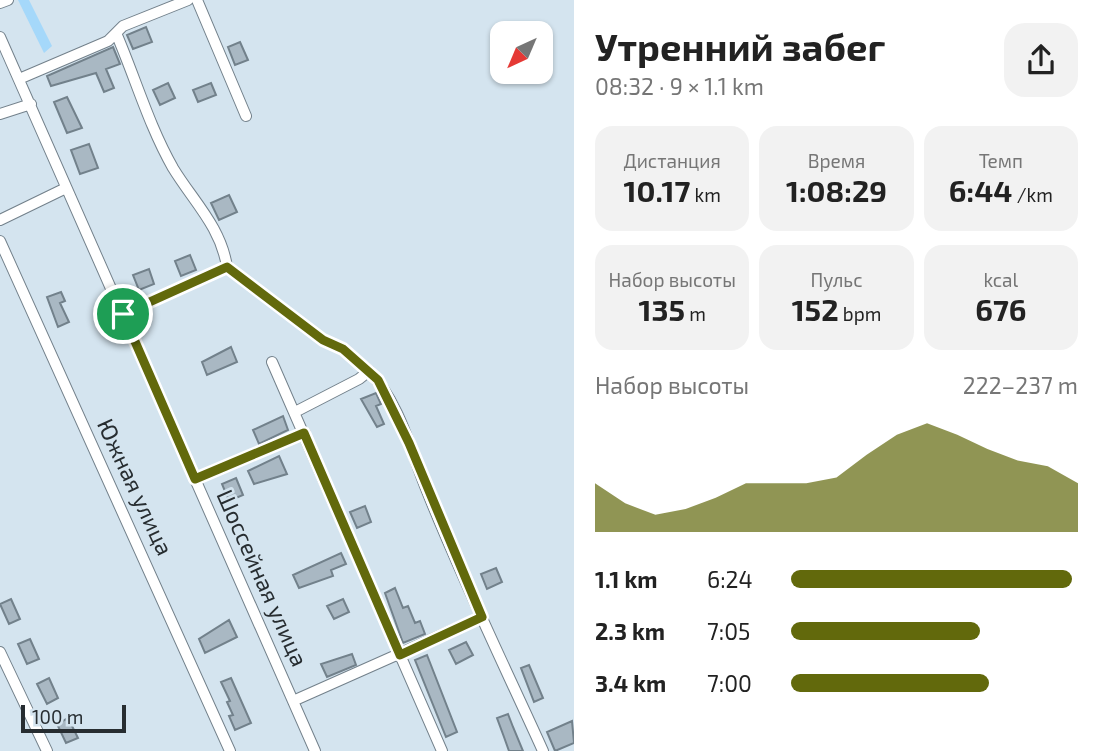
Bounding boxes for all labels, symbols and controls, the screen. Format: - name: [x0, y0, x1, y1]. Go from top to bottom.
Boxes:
- north arrow: [490, 21, 553, 84]
- map controls: [490, 21, 553, 84]
- text: Утренний забег: [595, 23, 885, 69]
- button: share: [1004, 23, 1078, 97]
- text: 08:32 · 9 × 1.1 km: [595, 72, 764, 100]
- text: Дистанция: [624, 149, 721, 172]
- text: Время: [808, 149, 865, 172]
- text: Темп: [979, 149, 1023, 172]
- text: 10.17: [624, 172, 690, 208]
- text: 1:08:29: [786, 172, 887, 208]
- text: 6:44: [949, 172, 1012, 208]
- text: km: [690, 183, 721, 206]
- text: /km: [1012, 183, 1053, 206]
- text: Набор высоты: [608, 268, 736, 291]
- text: Пульс: [810, 268, 863, 291]
- text: kcal: [983, 268, 1018, 291]
- pin: [93, 284, 153, 344]
- text: 135: [638, 291, 685, 327]
- text: 152: [792, 291, 839, 327]
- text: 676: [975, 291, 1026, 327]
- icon: arrive: [104, 295, 142, 333]
- text: m: [685, 302, 706, 325]
- text: bpm: [839, 302, 881, 325]
- text: Набор высоты: [595, 371, 749, 399]
- text: 222–237 m: [963, 371, 1078, 399]
- street label: Южная улица: [91, 414, 180, 560]
- street label: Шоссейная улица: [210, 485, 314, 671]
- text: 1.1 km: [595, 565, 658, 593]
- text: 6:24: [707, 565, 753, 593]
- text: 2.3 km: [595, 617, 665, 645]
- text: 7:05: [707, 617, 750, 645]
- text: 3.4 km: [595, 669, 666, 697]
- text: 7:00: [707, 669, 752, 697]
- scale bar: [21, 702, 126, 734]
- text: 100 m: [32, 705, 83, 728]

